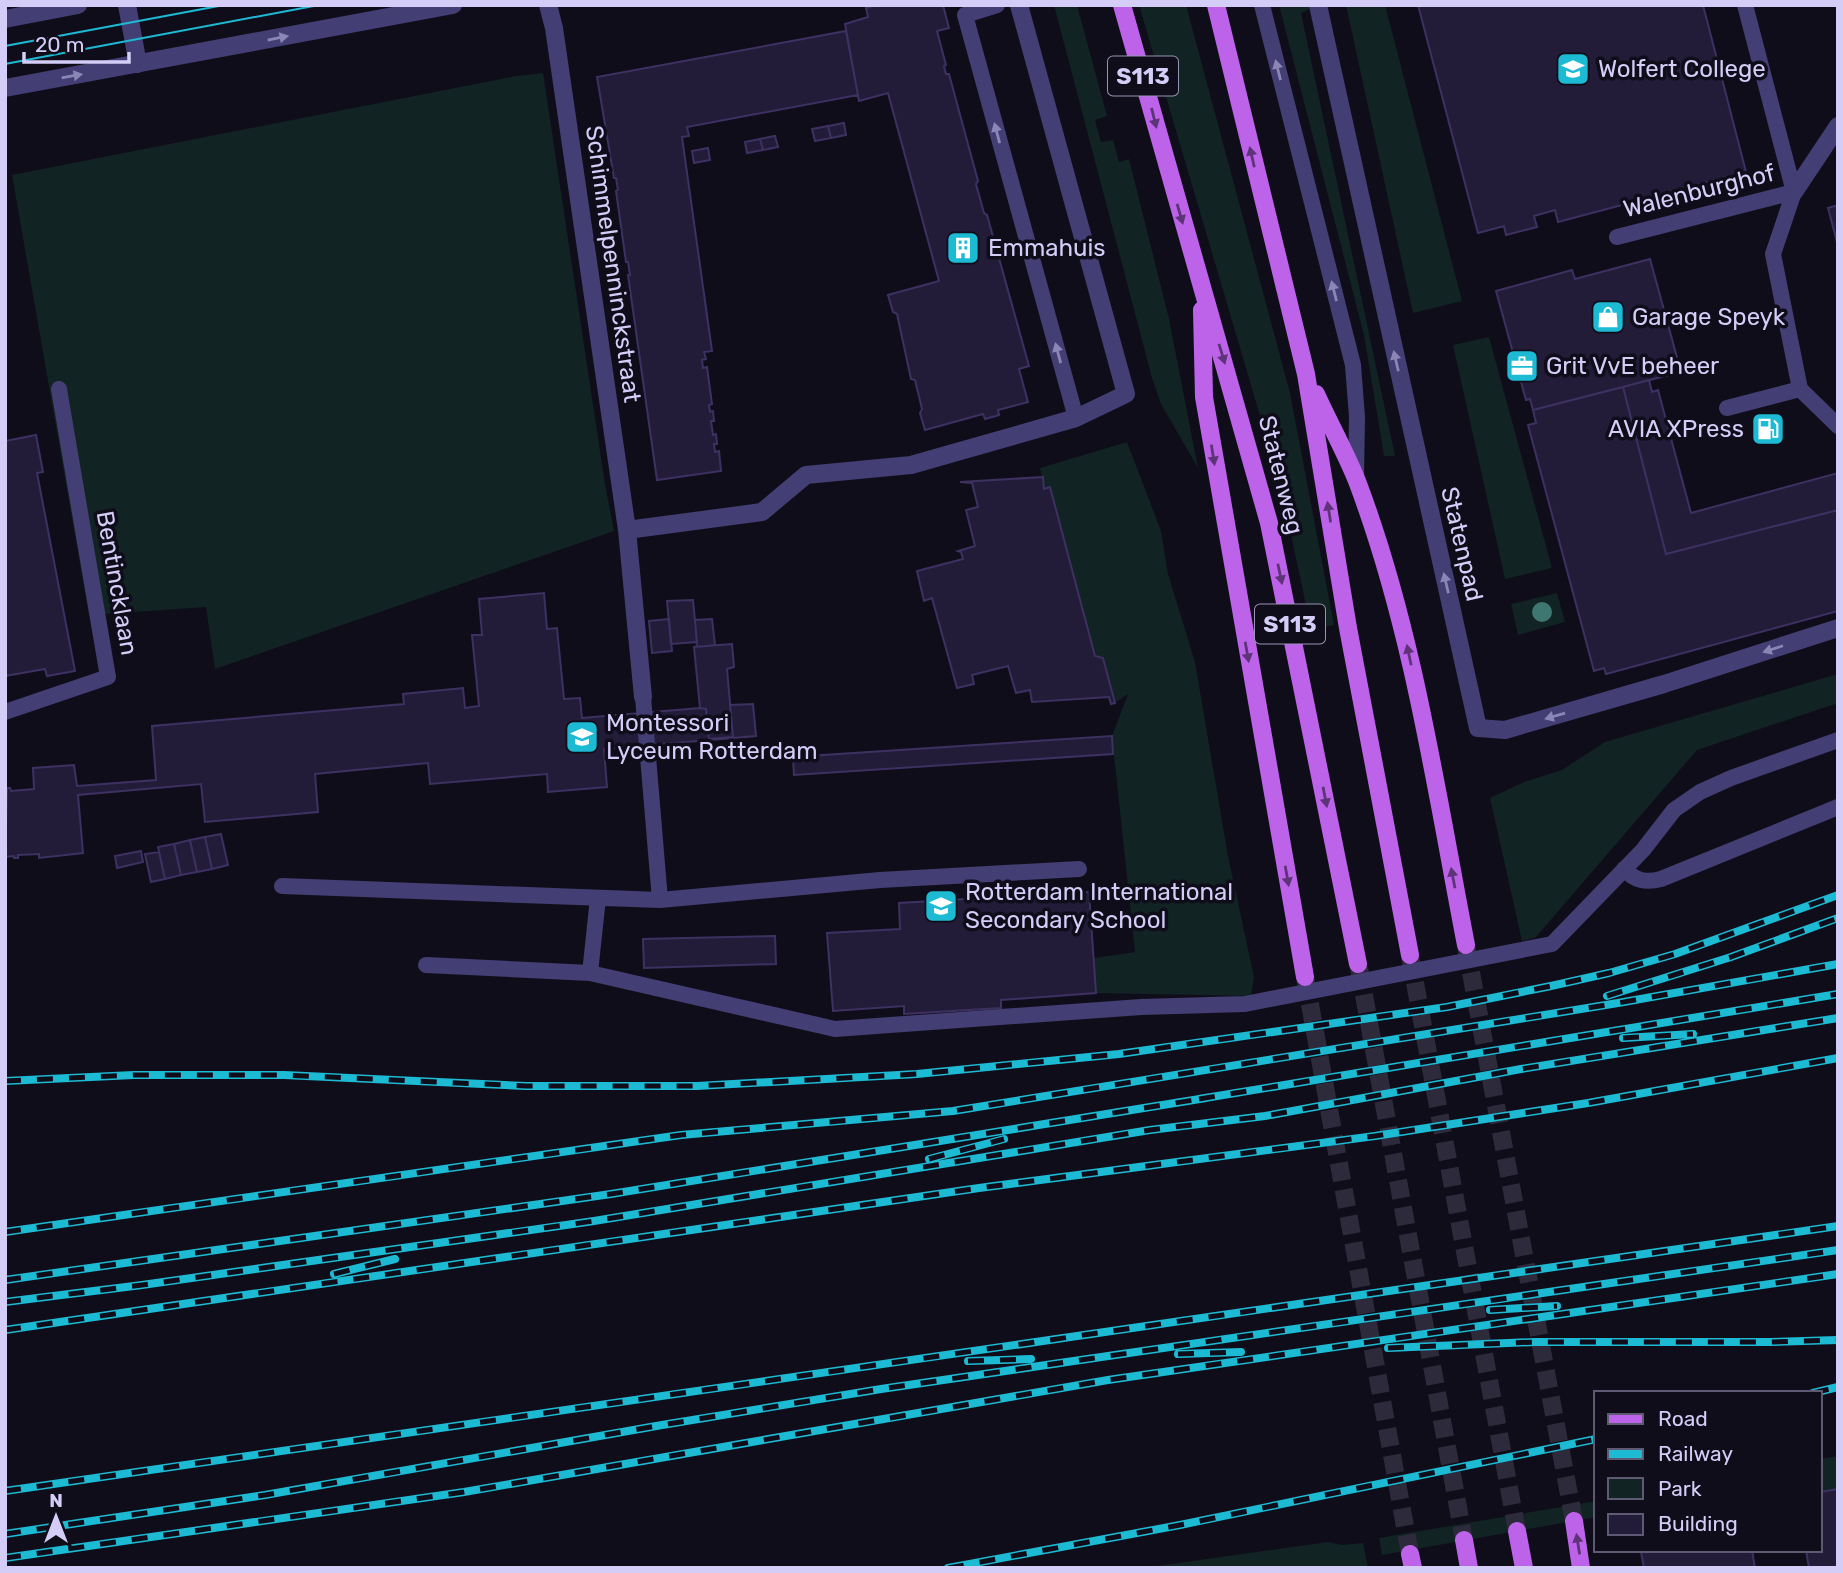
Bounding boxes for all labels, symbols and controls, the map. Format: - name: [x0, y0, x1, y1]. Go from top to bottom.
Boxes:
- scale bar: [24, 21, 130, 65]
- text: 20 m: [35, 32, 84, 57]
- one-way arrow: [267, 32, 289, 43]
- school or university icon: Wolfert College: [1554, 50, 1592, 88]
- place label: Wolfert College: [1598, 55, 1766, 83]
- road number: S113: [1108, 57, 1178, 96]
- one-way arrow: [1272, 59, 1283, 81]
- one-way arrow: [61, 70, 83, 81]
- one-way arrow: [1149, 107, 1160, 129]
- one-way arrow: [992, 123, 1002, 144]
- street label: Schimmelpenninckstraat: [580, 124, 646, 404]
- one-way arrow: [1246, 146, 1257, 168]
- street label: Walenburghof: [1620, 158, 1778, 223]
- one-way arrow: [1175, 203, 1186, 225]
- building icon: Emmahuis: [944, 229, 982, 267]
- place label: Emmahuis: [988, 234, 1106, 262]
- one-way arrow: [1328, 280, 1339, 302]
- shop icon: Garage Speyk: [1589, 298, 1627, 336]
- place label: Garage Speyk: [1632, 303, 1786, 331]
- one-way arrow: [1052, 341, 1063, 363]
- one-way arrow: [1217, 344, 1227, 365]
- office icon: Grit VvE beheer: [1503, 347, 1541, 385]
- one-way arrow: [1390, 350, 1401, 372]
- place label: Grit VvE beheer: [1546, 352, 1719, 380]
- fuel station icon: AVIA XPress: [1749, 410, 1787, 448]
- street label: Statenweg: [1253, 413, 1309, 537]
- place label: AVIA XPress: [1608, 415, 1744, 443]
- one-way arrow: [1208, 444, 1219, 466]
- street label: Statenpad: [1435, 484, 1489, 604]
- one-way arrow: [1323, 501, 1334, 523]
- street label: Bentincklaan: [91, 509, 143, 657]
- one-way arrow: [1274, 563, 1285, 585]
- one-way arrow: [1440, 572, 1451, 594]
- road number: S113: [1255, 604, 1325, 644]
- one-way arrow: [1242, 641, 1253, 663]
- one-way arrow: [1403, 644, 1414, 666]
- one-way arrow: [1762, 644, 1783, 655]
- place label: Montessori Lyceum Rotterdam: [606, 709, 818, 765]
- one-way arrow: [1544, 711, 1565, 721]
- school or university icon: Montessori Lyceum Rotterdam: [563, 718, 601, 756]
- one-way arrow: [1320, 786, 1331, 808]
- one-way arrow: [1282, 865, 1293, 887]
- one-way arrow: [1448, 867, 1459, 889]
- place label: Rotterdam International Secondary School: [965, 878, 1233, 934]
- school or university icon: Rotterdam International Secondary School: [922, 887, 960, 925]
- legend: [1594, 1391, 1822, 1552]
- text: Road: [1658, 1406, 1708, 1431]
- text: Railway: [1658, 1441, 1733, 1466]
- text: Park: [1658, 1476, 1702, 1501]
- north arrow: [21, 1482, 91, 1552]
- text: N: [49, 1489, 63, 1512]
- text: Building: [1658, 1511, 1738, 1536]
- one-way arrow: [1572, 1533, 1583, 1555]

